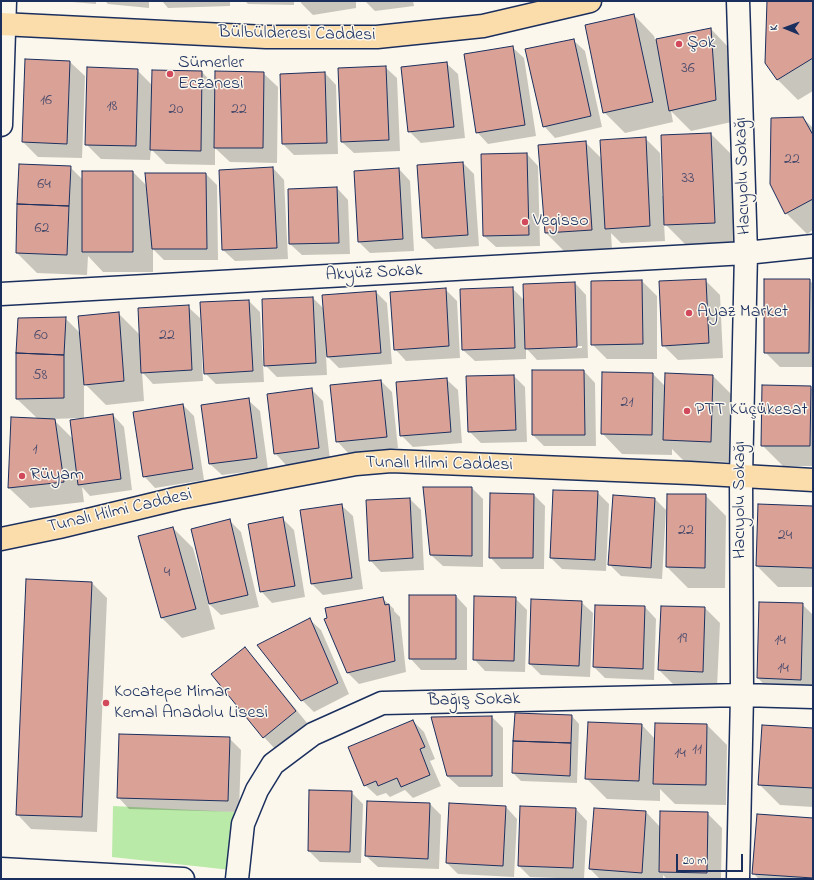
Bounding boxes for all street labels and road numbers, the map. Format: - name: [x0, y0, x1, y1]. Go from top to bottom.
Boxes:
- street label: Bülbülderesi Caddesi: [218, 23, 376, 47]
- street label: Hacıyolu Sokağı: [731, 117, 757, 235]
- street label: Akyüz Sokak: [325, 261, 423, 287]
- street label: Hacıyolu Sokağı: [730, 441, 752, 559]
- street label: Tunalı Hilmi Caddesi: [365, 453, 513, 477]
- street label: Tunalı Hilmi Caddesi: [46, 485, 194, 539]
- street label: Bağış Sokak: [427, 689, 521, 713]

